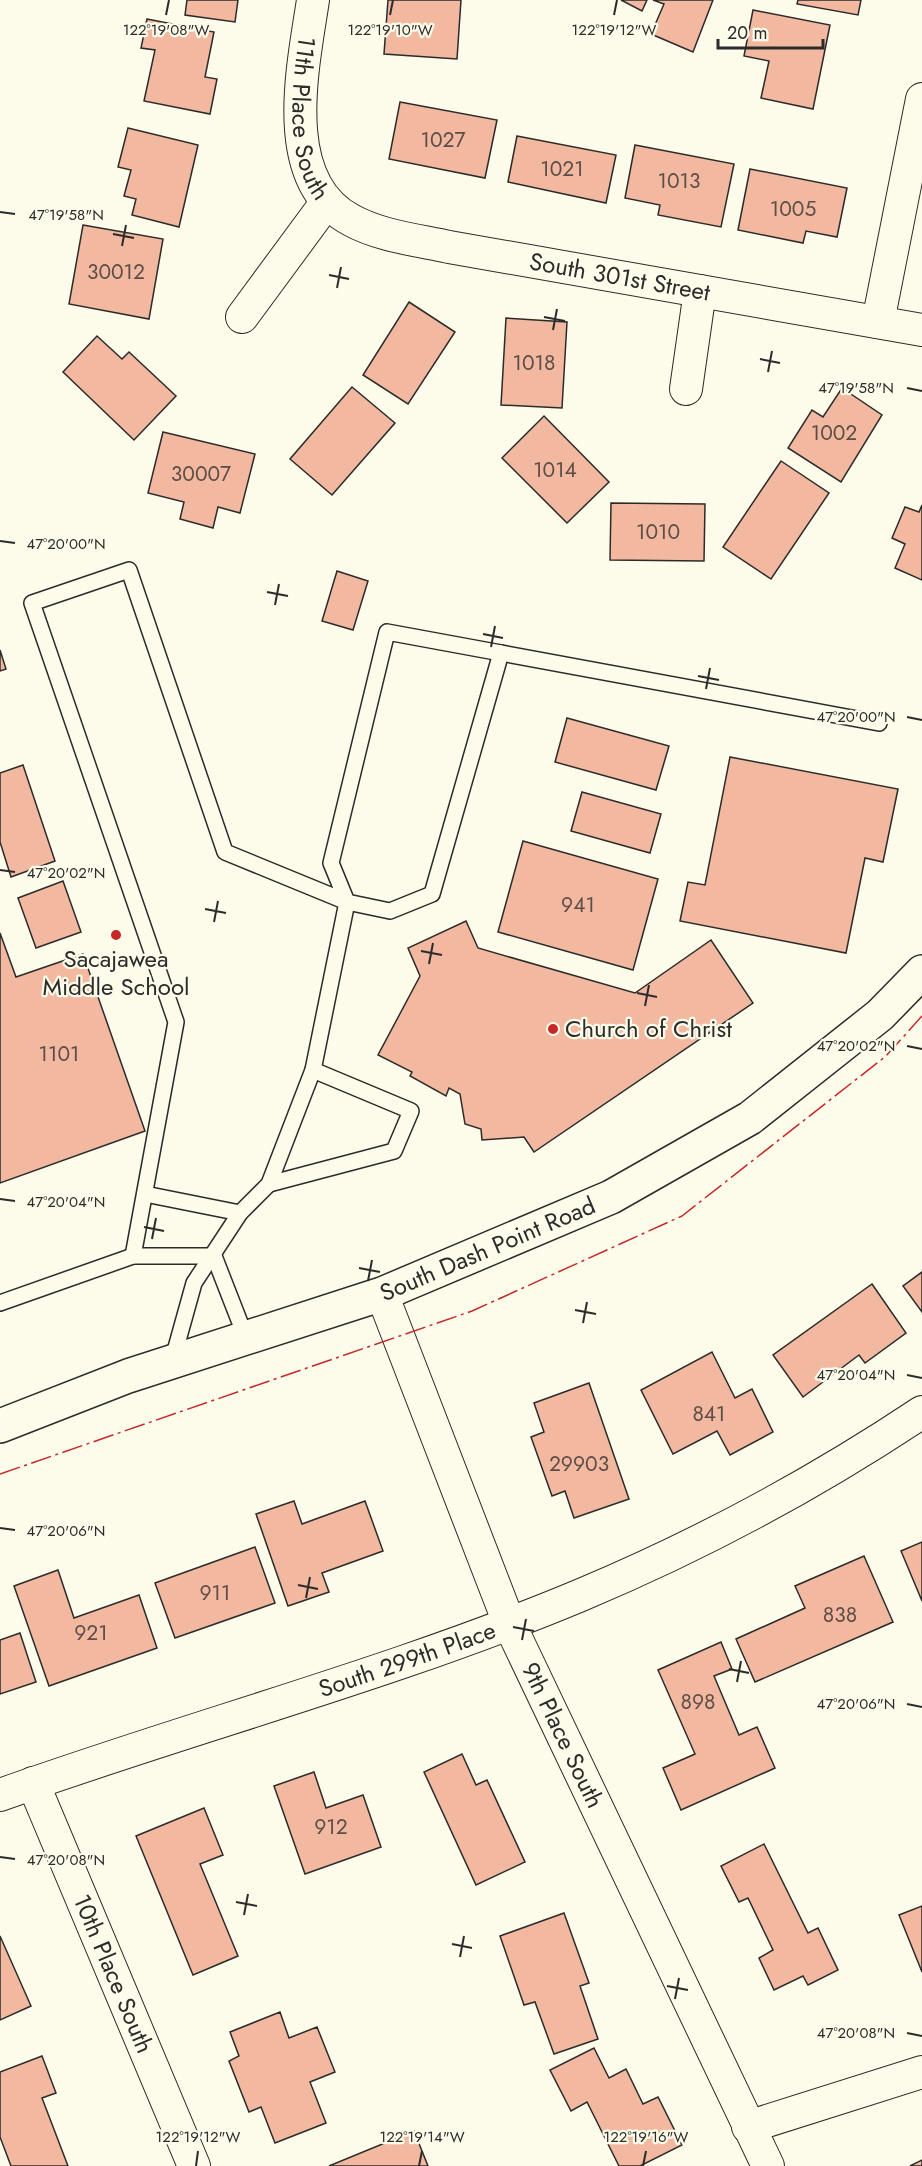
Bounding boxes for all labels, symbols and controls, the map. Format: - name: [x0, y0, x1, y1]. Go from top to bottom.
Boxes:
- scale bar: [718, 12, 823, 50]
- text: 122°19'08"W: [123, 19, 209, 41]
- text: 122°19'10"W: [347, 19, 433, 41]
- text: 122°19'12"W: [572, 19, 657, 41]
- text: 20 m: [727, 20, 767, 46]
- street label: 11th Place South: [283, 34, 338, 207]
- house number: 1027: [420, 125, 466, 155]
- house number: 1021: [540, 154, 584, 184]
- house number: 1013: [658, 166, 700, 196]
- house number: 1005: [770, 194, 816, 224]
- text: 47°19'58"N: [28, 204, 104, 226]
- street label: South 301st Street: [527, 243, 713, 310]
- house number: 30012: [87, 257, 145, 287]
- house number: 1018: [513, 348, 555, 378]
- text: 47°19'58"N: [818, 377, 894, 399]
- house number: 1002: [811, 418, 857, 448]
- house number: 1014: [533, 455, 577, 485]
- house number: 30007: [171, 459, 231, 489]
- house number: 1010: [636, 517, 680, 547]
- text: 47°20'00"N: [26, 533, 106, 555]
- text: 47°20'00"N: [816, 706, 896, 728]
- text: 47°20'02"N: [27, 862, 105, 884]
- house number: 941: [561, 890, 595, 920]
- marker: Sacajawea Middle School: [109, 928, 123, 942]
- place label: Sacajawea Middle School: [42, 941, 190, 1004]
- place label: Church of Christ: [565, 1011, 732, 1046]
- marker: Church of Christ: [546, 1022, 560, 1036]
- text: 47°20'02"N: [817, 1035, 895, 1057]
- house number: 1101: [39, 1039, 79, 1069]
- street label: South Dash Point Road: [374, 1188, 601, 1310]
- text: 47°20'04"N: [27, 1191, 105, 1213]
- text: 47°20'04"N: [817, 1364, 895, 1386]
- house number: 841: [692, 1399, 726, 1429]
- house number: 29903: [549, 1449, 609, 1479]
- text: 47°20'06"N: [27, 1520, 105, 1542]
- house number: 911: [200, 1578, 231, 1608]
- house number: 838: [823, 1600, 857, 1630]
- street label: South 299th Place: [314, 1612, 501, 1706]
- house number: 921: [74, 1618, 108, 1648]
- street label: 9th Place South: [513, 1656, 613, 1814]
- house number: 898: [680, 1687, 716, 1717]
- text: 47°20'06"N: [817, 1693, 895, 1715]
- house number: 912: [314, 1812, 348, 1842]
- text: 47°20'08"N: [27, 1849, 105, 1871]
- street label: 10th Place South: [65, 1889, 163, 2058]
- text: 47°20'08"N: [817, 2022, 895, 2044]
- text: 122°19'12"W: [156, 2126, 241, 2148]
- text: 122°19'14"W: [380, 2126, 465, 2148]
- text: 122°19'16"W: [604, 2126, 689, 2148]

